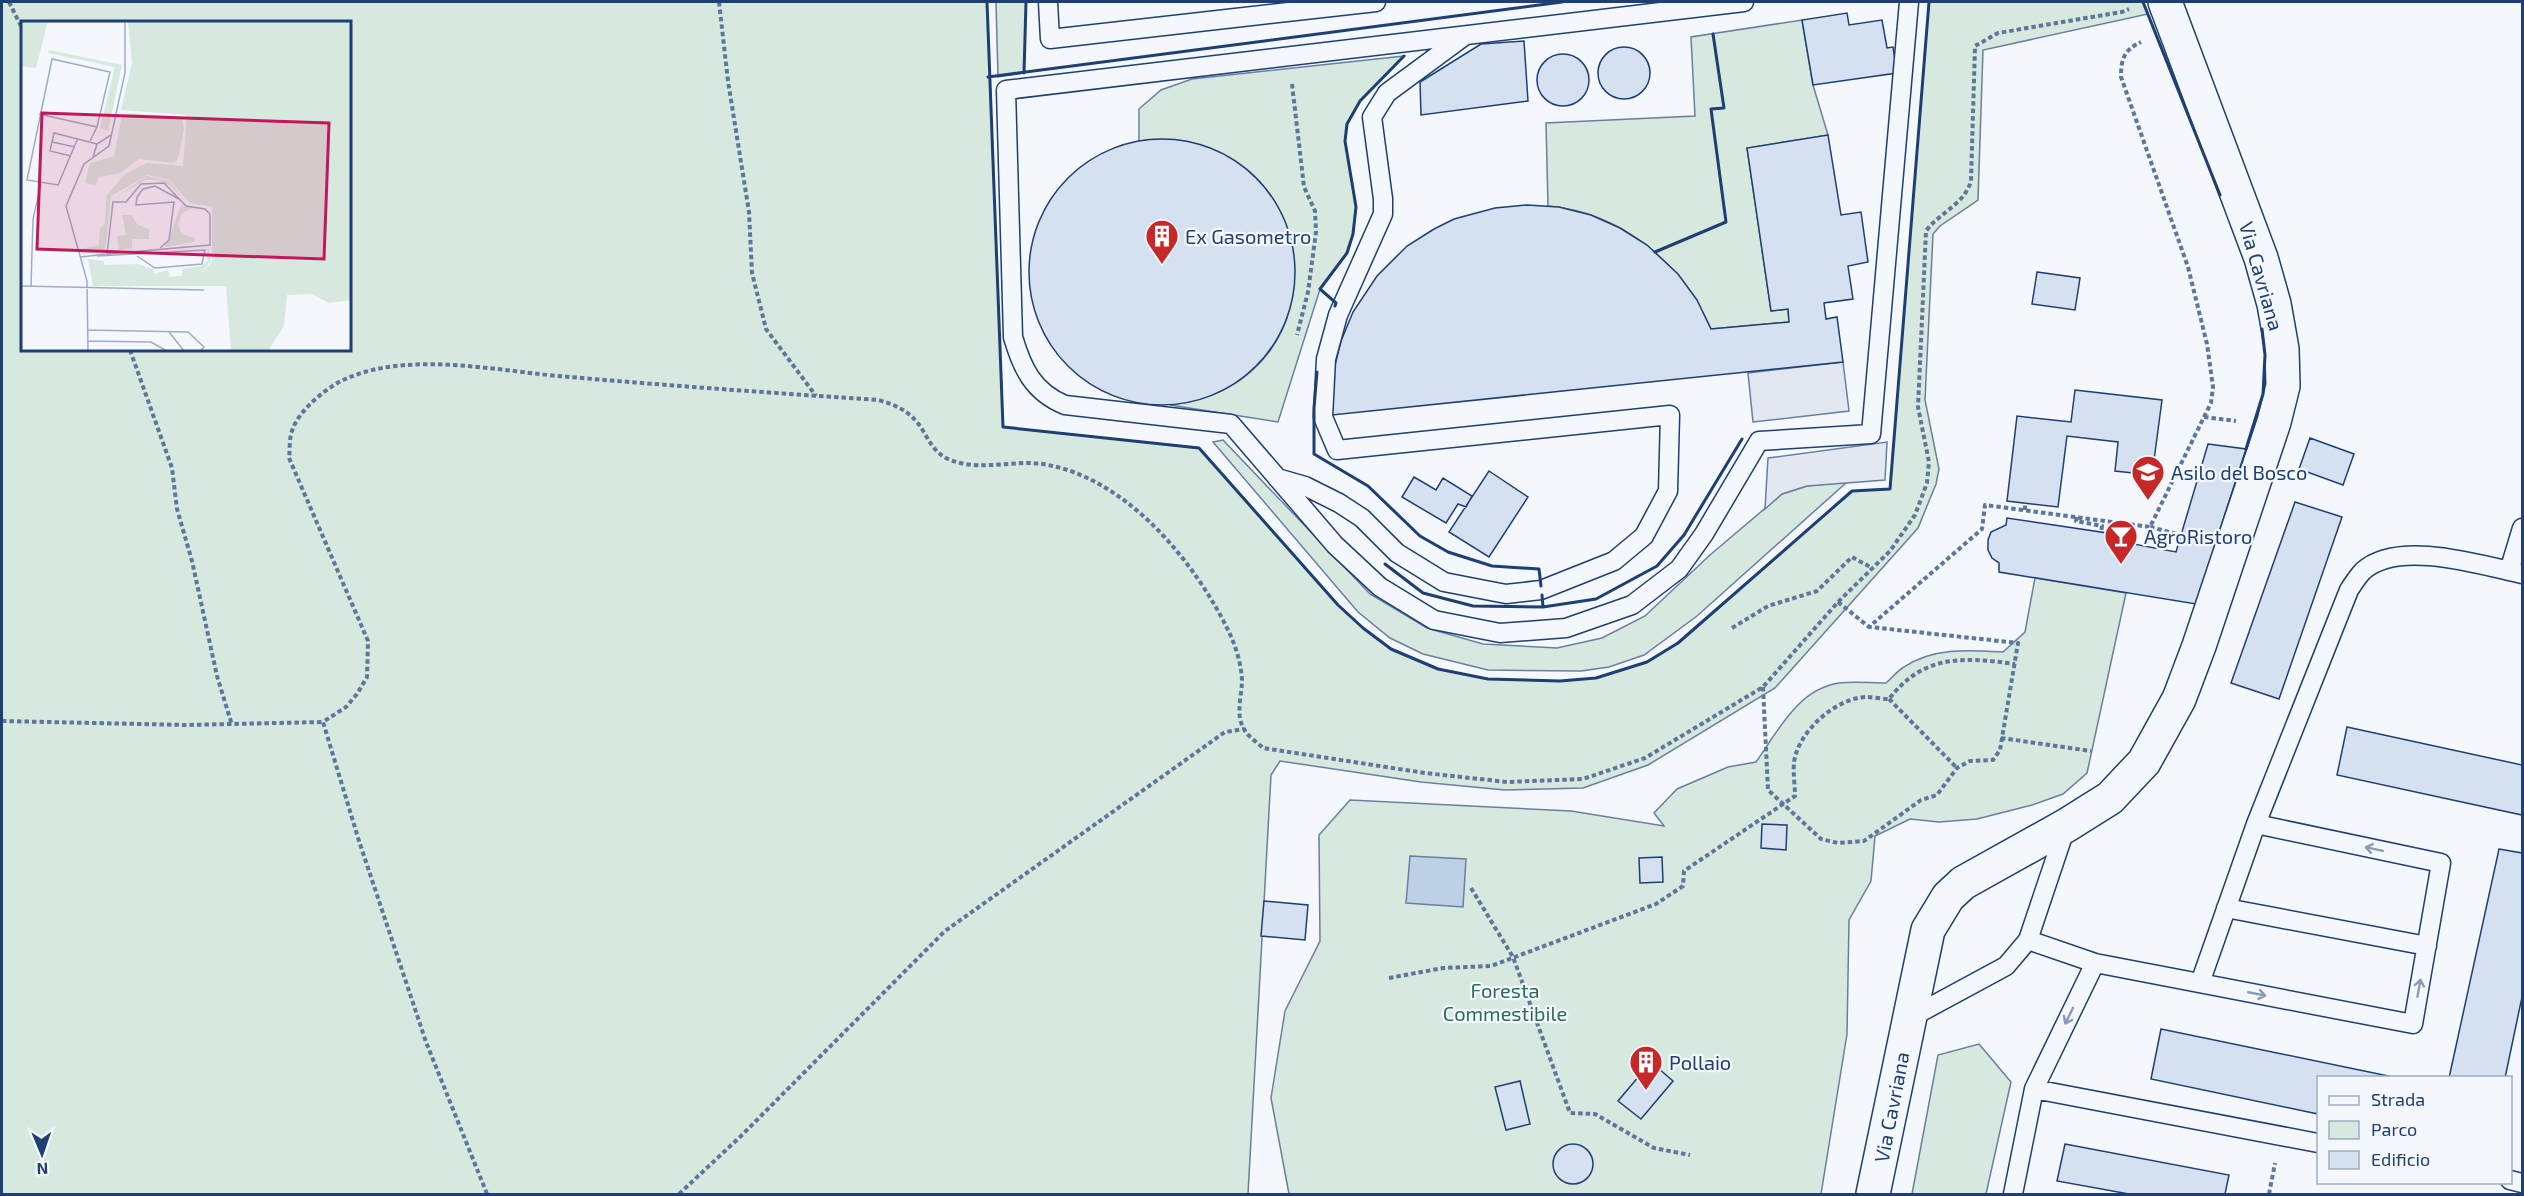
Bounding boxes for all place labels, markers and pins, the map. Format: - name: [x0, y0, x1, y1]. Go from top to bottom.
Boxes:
- building icon: Ex Gasometro: [1144, 218, 1180, 265]
- place label: Ex Gasometro: [1185, 224, 1311, 248]
- school or university icon: Asilo del Bosco: [2130, 454, 2166, 501]
- place label: Asilo del Bosco: [2171, 460, 2307, 484]
- bar icon: AgroRistoro: [2103, 518, 2139, 565]
- place label: AgroRistoro: [2144, 524, 2252, 548]
- building icon: Pollaio: [1628, 1044, 1664, 1091]
- place label: Pollaio: [1669, 1050, 1731, 1074]

